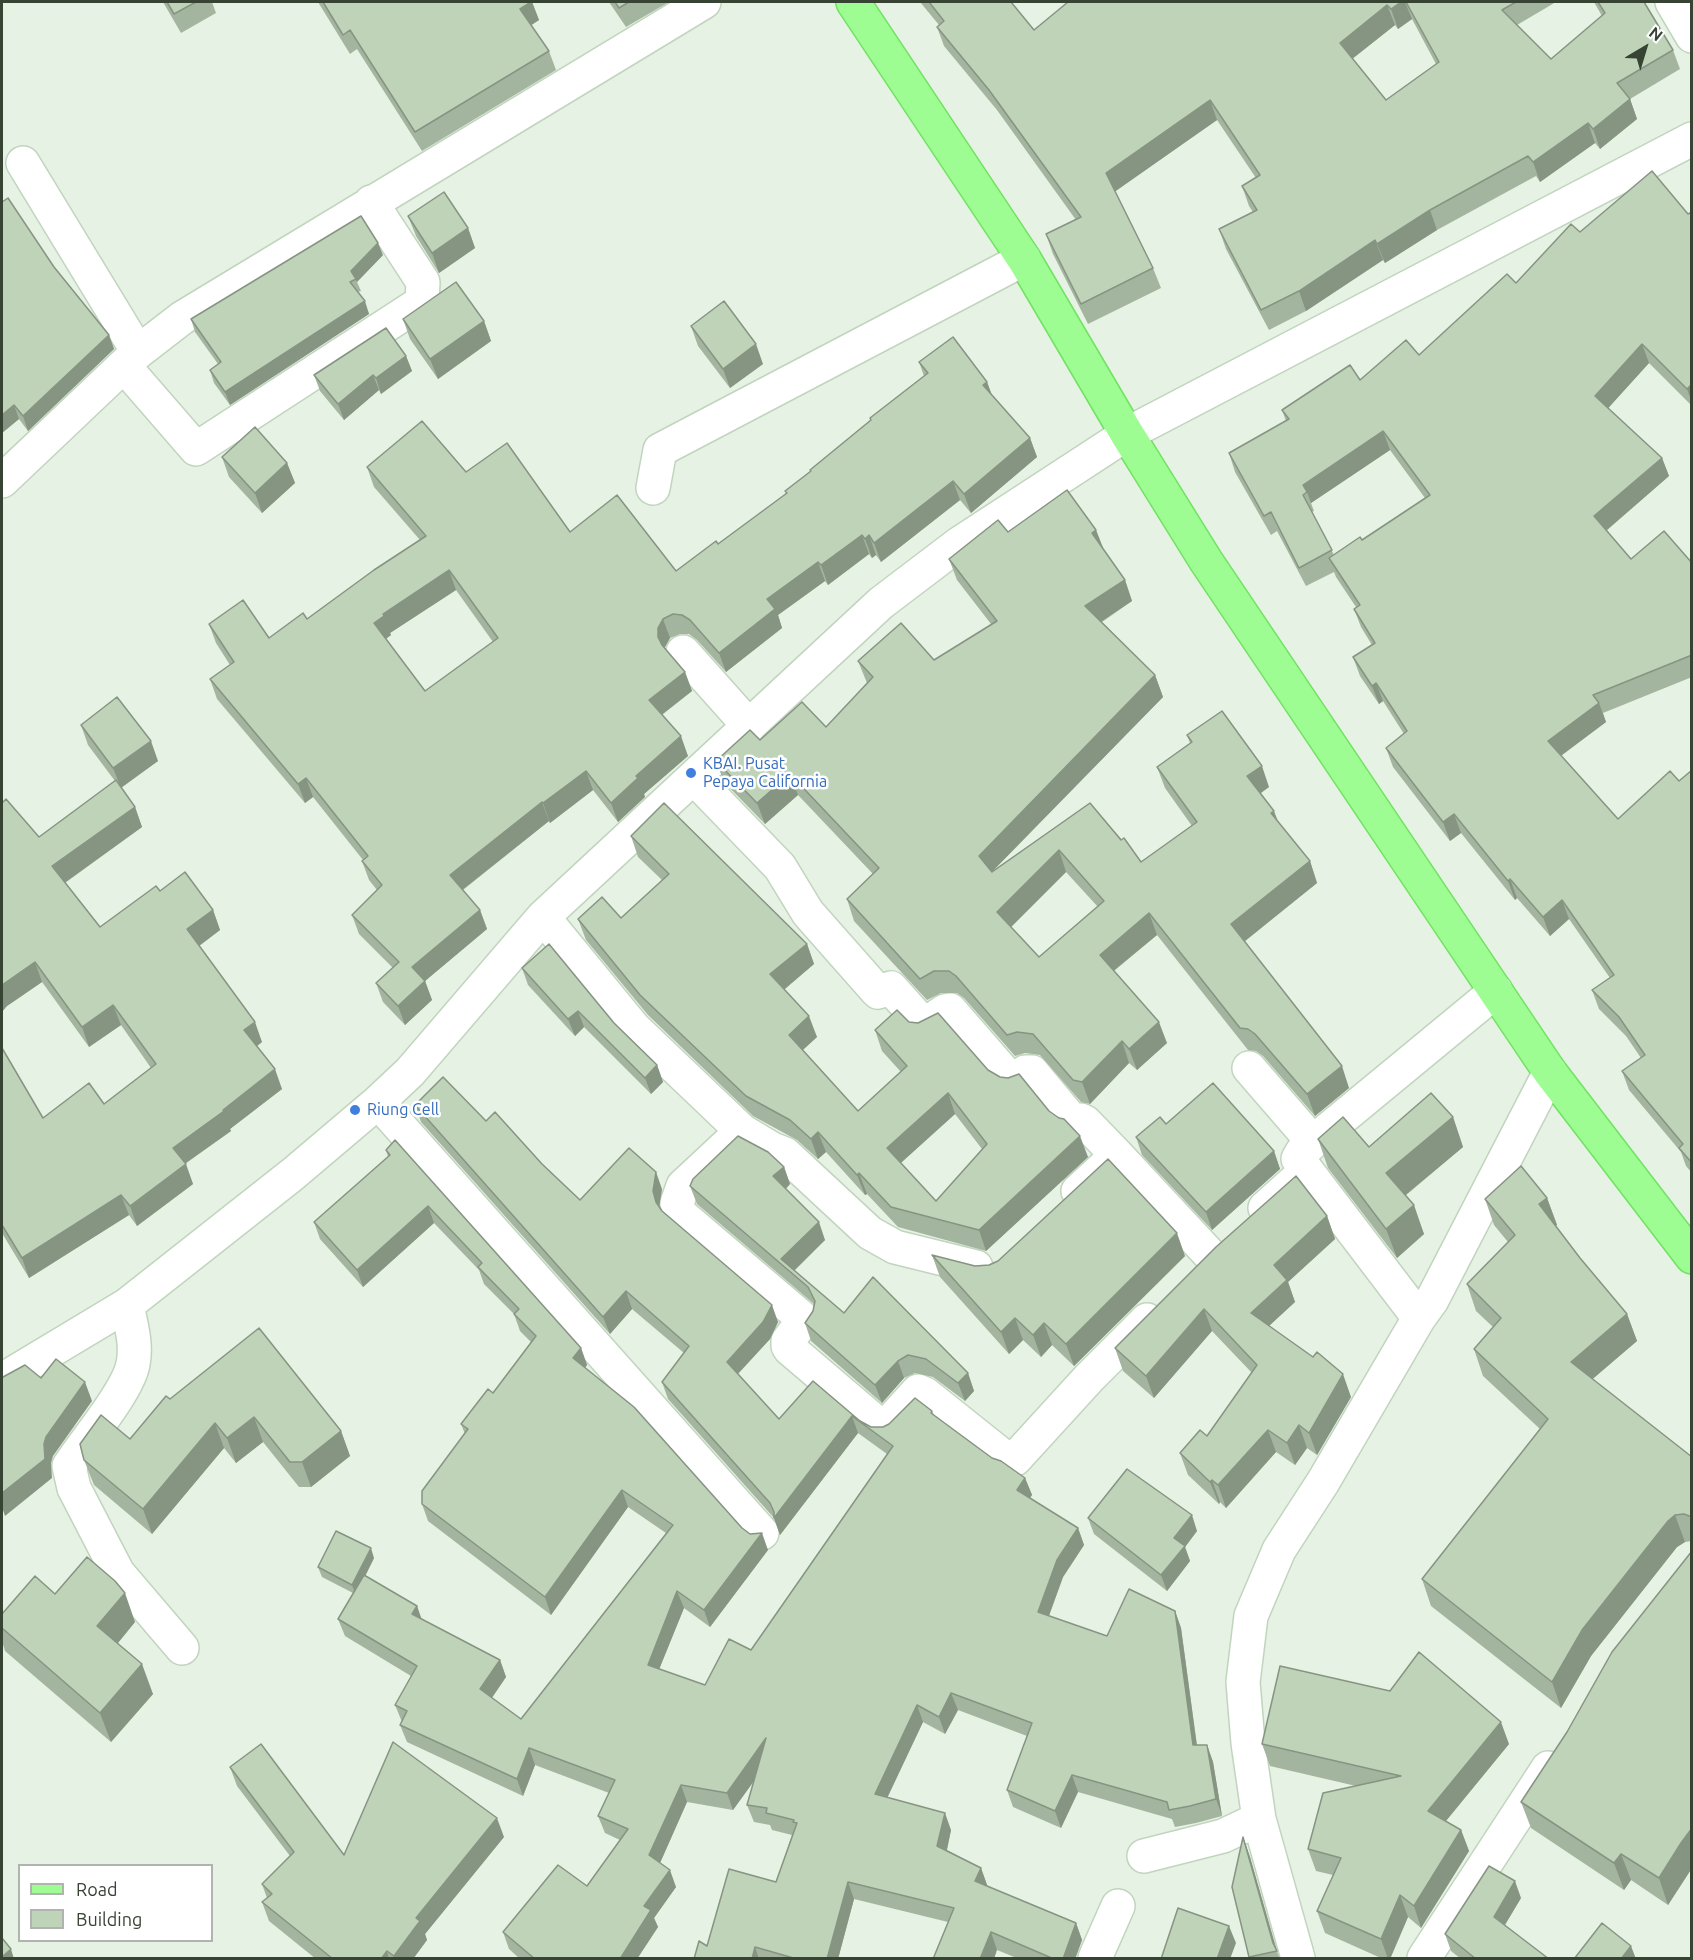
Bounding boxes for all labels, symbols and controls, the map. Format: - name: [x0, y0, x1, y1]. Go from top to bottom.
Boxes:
- north arrow: [1615, 18, 1675, 78]
- text: N: [1646, 23, 1666, 45]
- place label: KBAI. Pusat Pepaya California: [703, 754, 827, 792]
- marker: KBAI. Pusat Pepaya California: [684, 766, 698, 780]
- place label: Riung Cell: [367, 1100, 439, 1120]
- marker: Riung Cell: [348, 1103, 362, 1117]
- legend: [18, 1864, 213, 1942]
- text: Road: [76, 1879, 118, 1899]
- text: Building: [76, 1909, 142, 1929]

